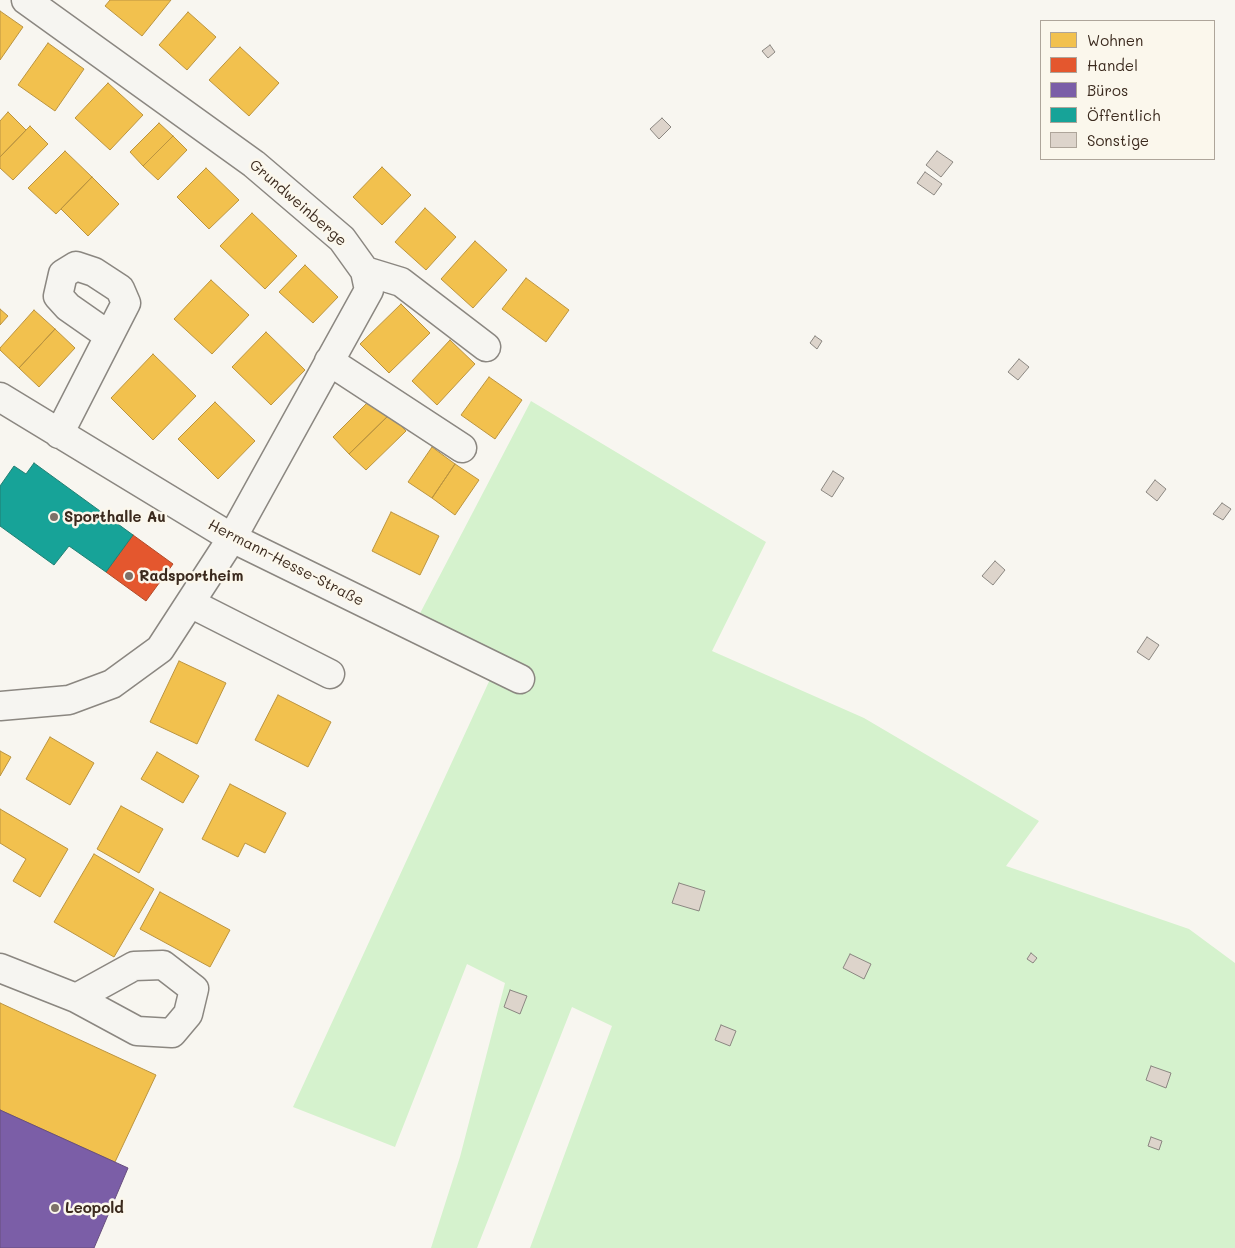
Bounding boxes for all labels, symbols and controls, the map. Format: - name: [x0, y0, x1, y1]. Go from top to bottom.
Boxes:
- legend: [1040, 20, 1215, 160]
- text: Wohnen: [1087, 30, 1143, 50]
- text: Handel: [1087, 55, 1138, 75]
- text: Büros: [1087, 80, 1128, 100]
- text: Öffentlich: [1087, 105, 1160, 125]
- text: Sonstige: [1087, 130, 1149, 150]
- street label: Grundweinberge: [246, 156, 350, 250]
- place label: Sporthalle Au: [64, 508, 166, 526]
- marker: Sporthalle Au: [48, 511, 60, 523]
- street label: Hermann-Hesse-Straße: [205, 516, 367, 610]
- place label: Radsportheim: [139, 567, 243, 585]
- marker: Radsportheim: [123, 570, 135, 582]
- place label: Leopold: [65, 1199, 124, 1217]
- marker: Leopold: [49, 1202, 61, 1214]

